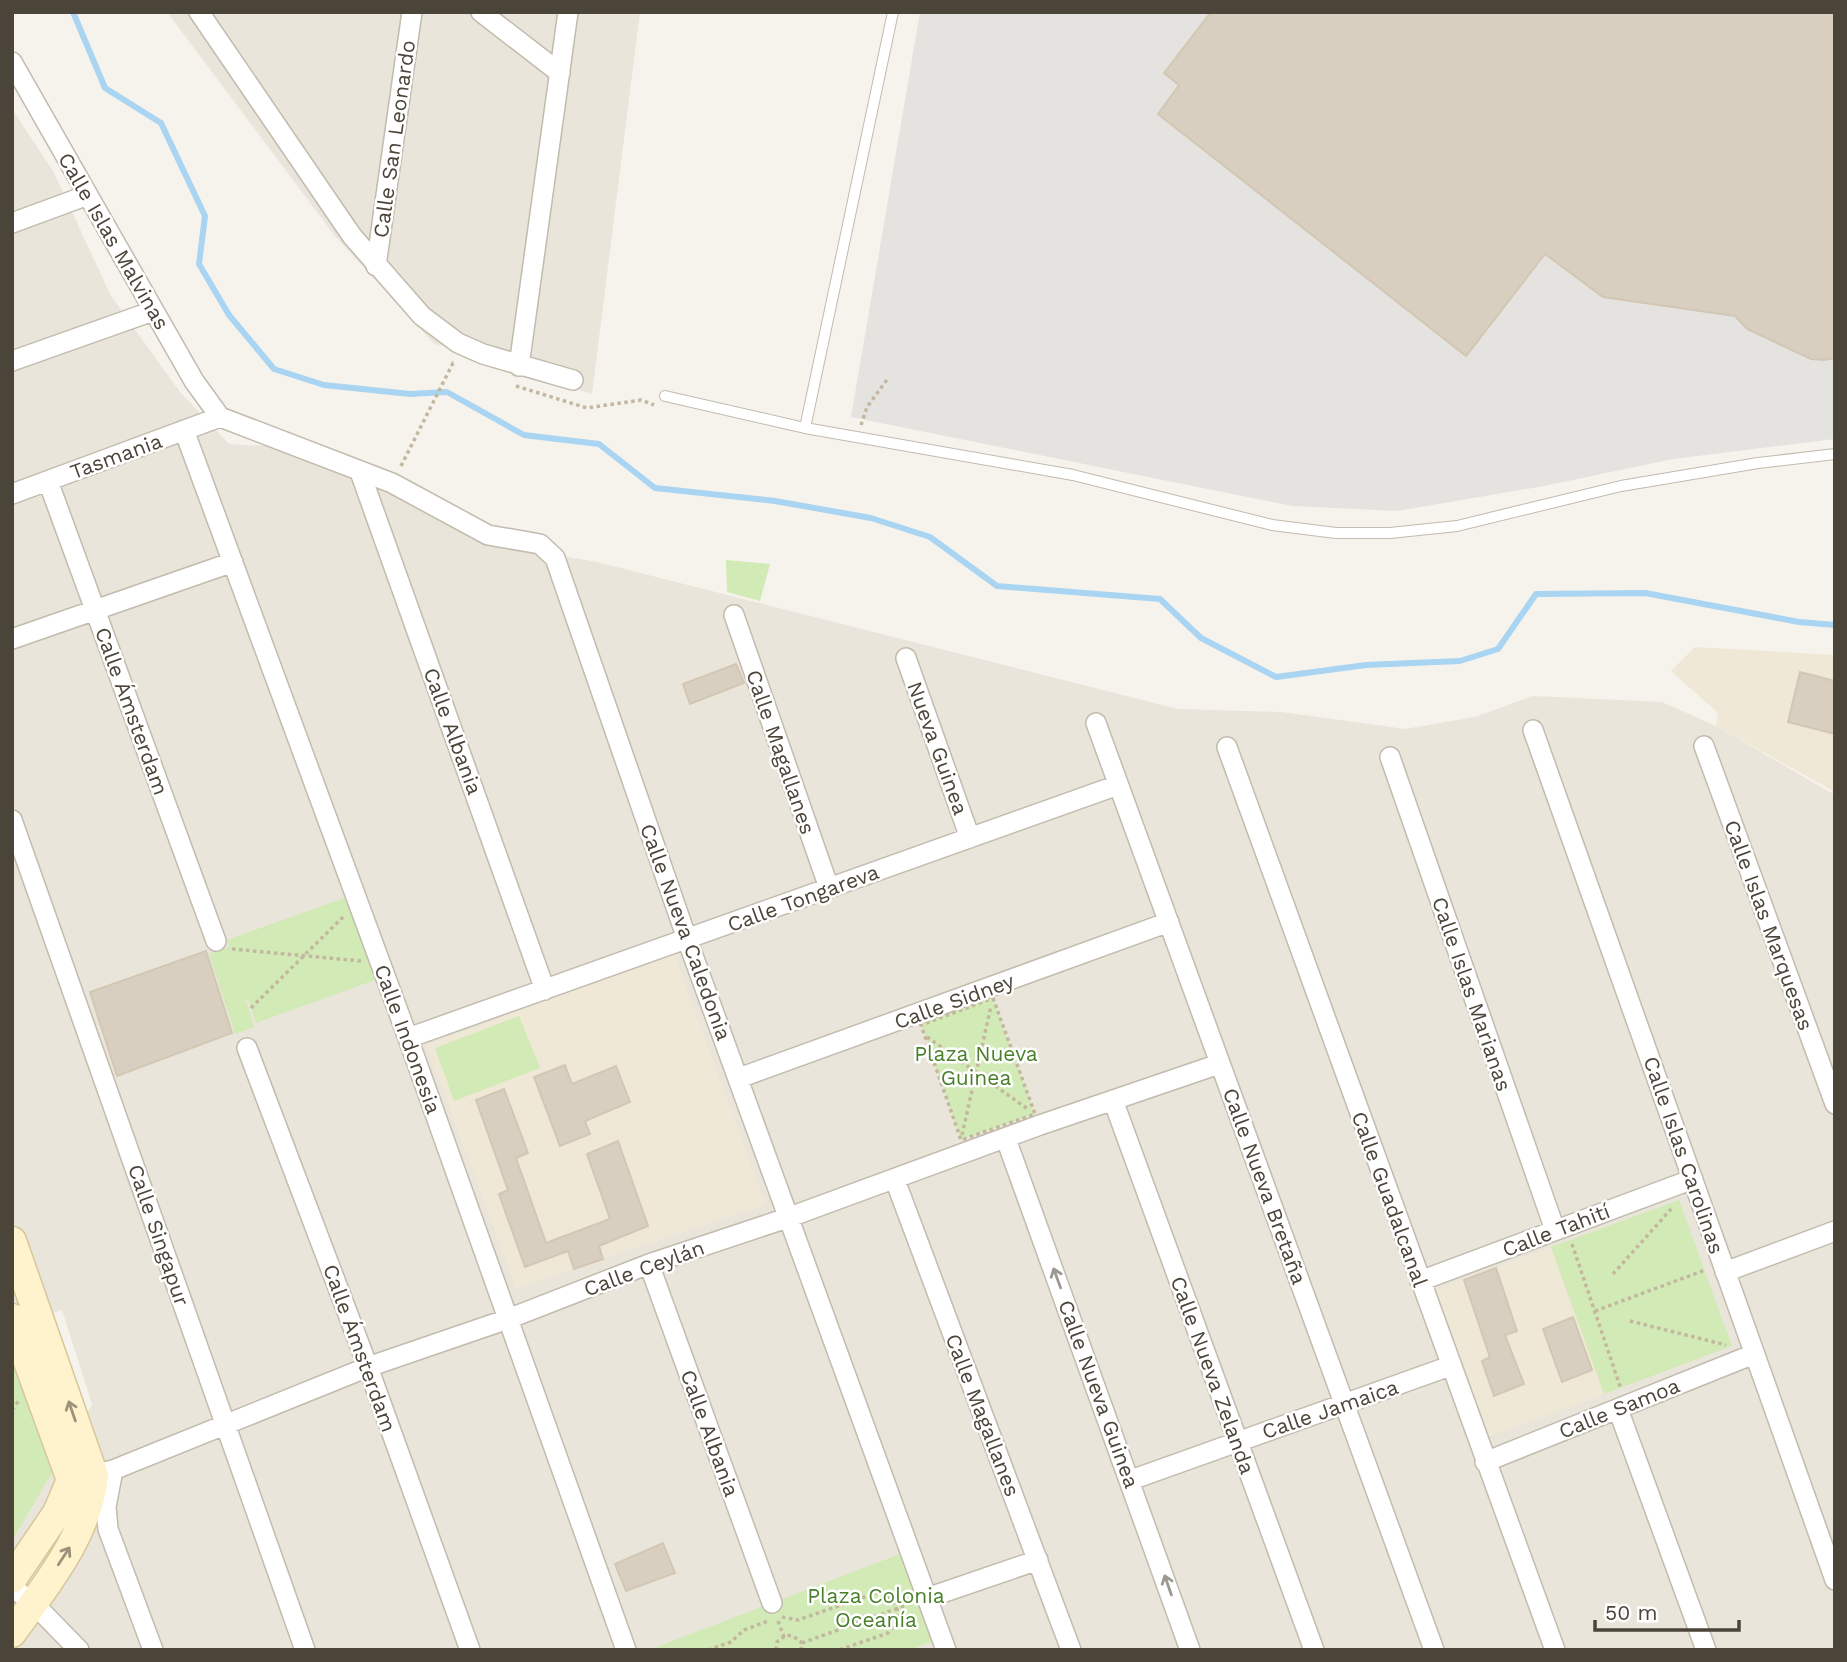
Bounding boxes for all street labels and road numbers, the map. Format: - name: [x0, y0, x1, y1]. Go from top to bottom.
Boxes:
- street label: Calle San Leonardo: [368, 38, 420, 240]
- street label: Calle Islas Malvinas: [53, 148, 175, 334]
- street label: Tasmania: [67, 428, 165, 484]
- street label: Calle Ámsterdam: [90, 624, 174, 798]
- street label: Calle Albania: [418, 664, 488, 798]
- street label: Calle Magallanes: [741, 667, 821, 837]
- street label: Nueva Guinea: [902, 678, 974, 818]
- street label: Calle Islas Marquesas: [1719, 816, 1819, 1034]
- street label: Calle Nueva Caledonia: [635, 820, 737, 1044]
- street label: Calle Tongareva: [724, 859, 882, 937]
- street label: Calle Islas Marianas: [1427, 894, 1517, 1094]
- street label: Calle Indonesia: [369, 961, 447, 1117]
- street label: Calle Sidney: [891, 968, 1018, 1034]
- street label: Calle Islas Carolinas: [1638, 1053, 1730, 1257]
- street label: Calle Nueva Bretaña: [1218, 1084, 1312, 1288]
- street label: Calle Guadalcanal: [1347, 1108, 1434, 1291]
- street label: Calle Singapur: [123, 1161, 195, 1309]
- street label: Calle Tahití: [1499, 1198, 1614, 1262]
- street label: Calle Ceylán: [580, 1235, 708, 1301]
- street label: Calle Ámsterdam: [318, 1261, 402, 1435]
- street label: Calle Nueva Zelanda: [1166, 1273, 1261, 1478]
- street label: Calle Nueva Guinea: [1053, 1296, 1145, 1492]
- street label: Calle Magallanes: [940, 1330, 1026, 1500]
- street label: Calle Albania: [675, 1366, 745, 1500]
- street label: Calle Samoa: [1555, 1372, 1683, 1444]
- street label: Calle Jamaica: [1259, 1374, 1402, 1444]

